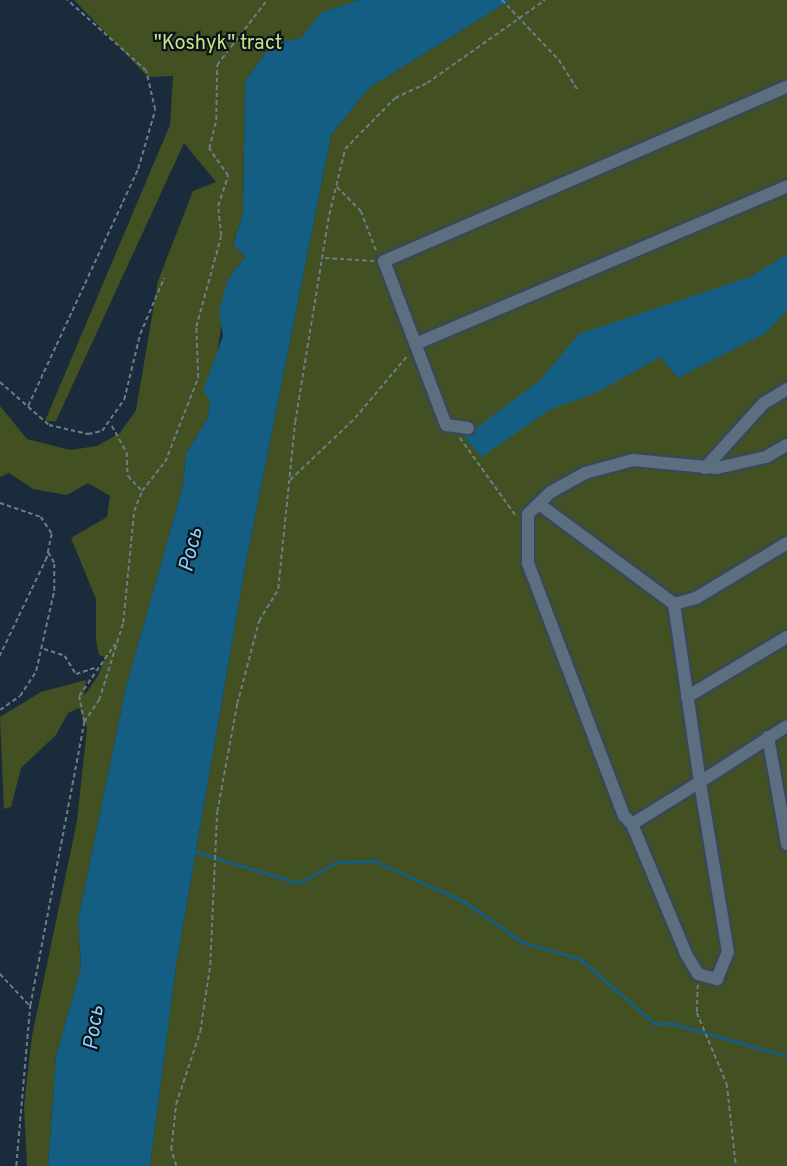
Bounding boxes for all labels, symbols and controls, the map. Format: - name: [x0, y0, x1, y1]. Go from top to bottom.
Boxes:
- park label: "Koshyk" tract: [154, 32, 282, 56]
- water label: Рось: [175, 525, 209, 575]
- water label: Рось: [79, 1004, 111, 1052]

